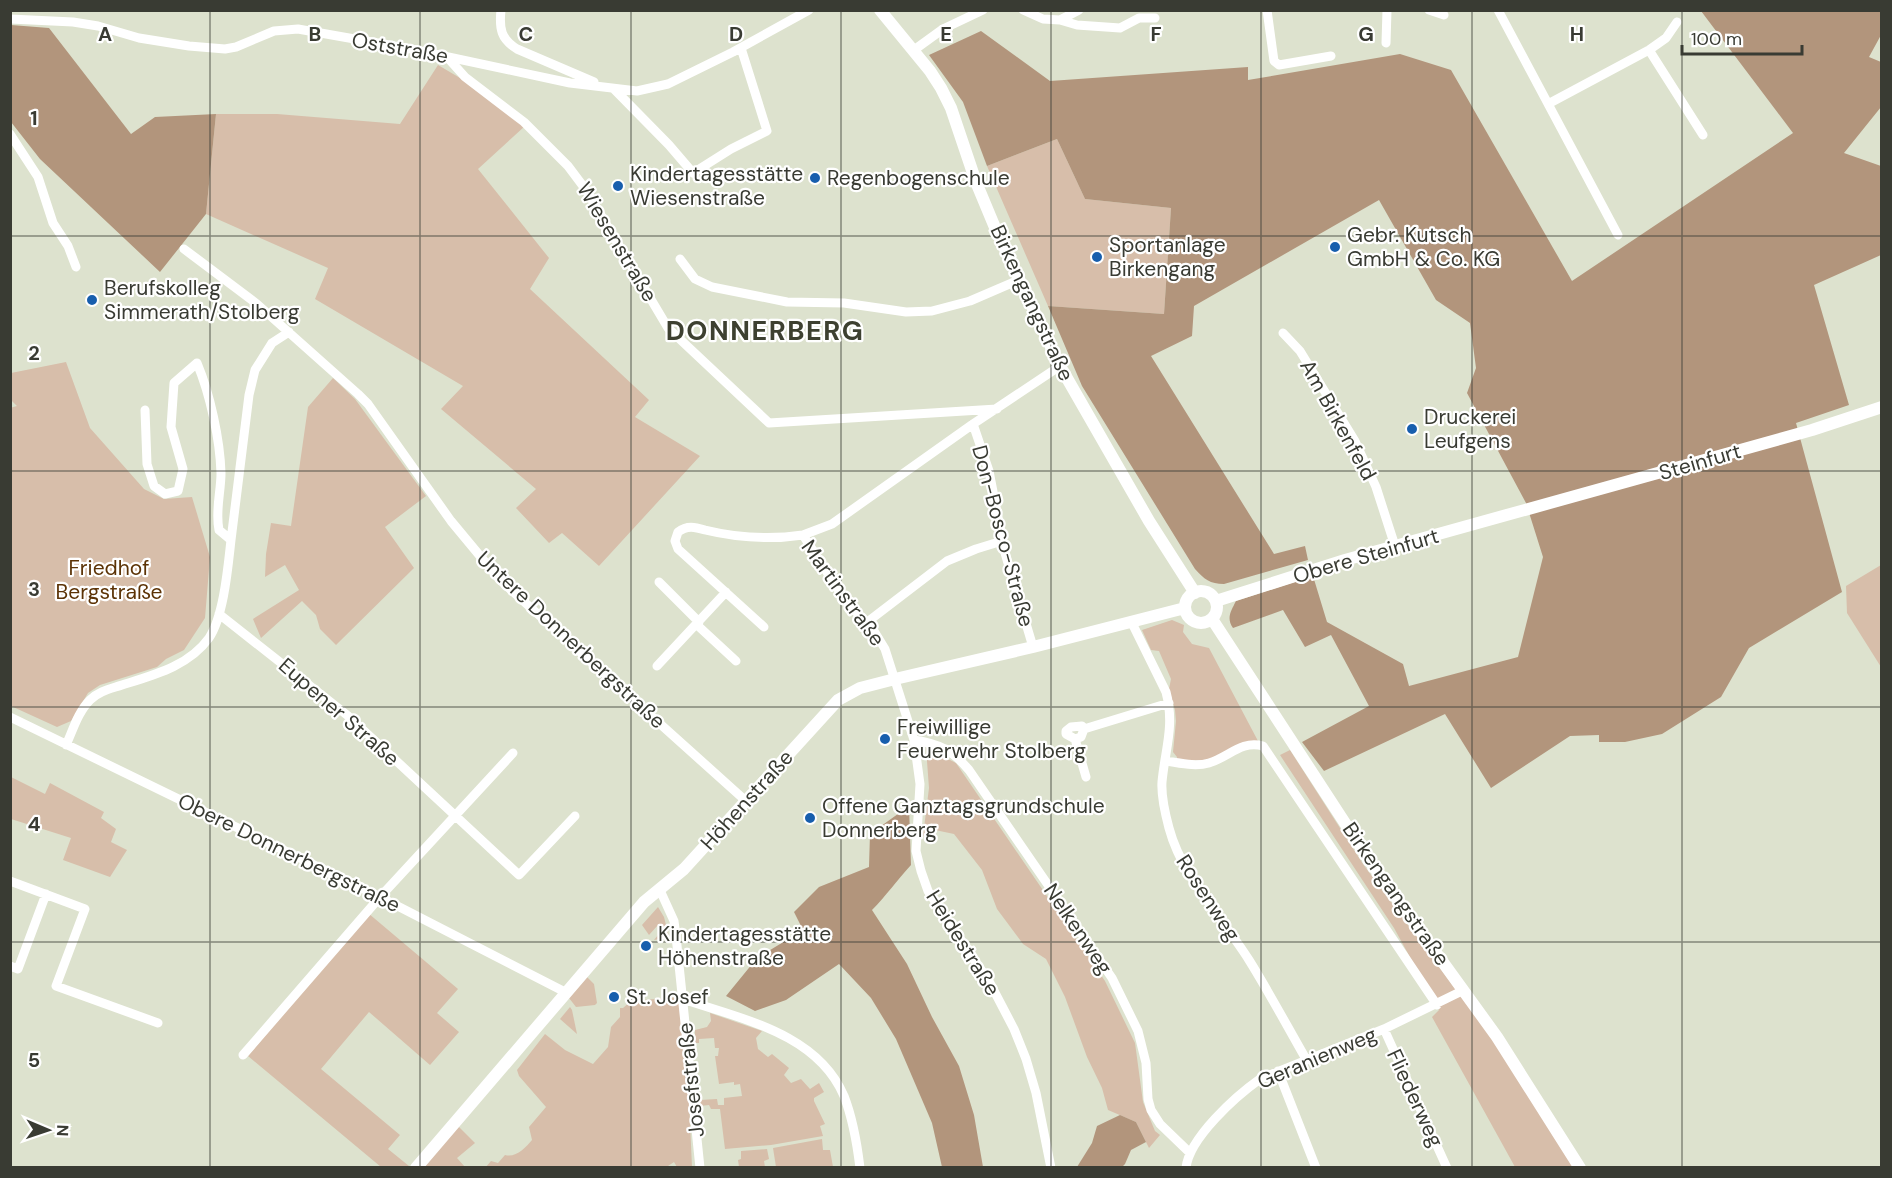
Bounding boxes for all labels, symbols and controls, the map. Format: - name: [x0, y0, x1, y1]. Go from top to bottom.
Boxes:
- scale bar: [1682, 18, 1802, 56]
- text: A: [98, 21, 112, 47]
- text: B: [309, 21, 321, 47]
- text: C: [519, 21, 533, 47]
- text: D: [729, 21, 743, 47]
- text: E: [940, 21, 952, 47]
- text: F: [1150, 21, 1162, 47]
- text: G: [1358, 21, 1374, 47]
- text: H: [1570, 21, 1584, 47]
- street label: Oststraße: [350, 26, 451, 70]
- text: 100 m: [1691, 27, 1742, 51]
- text: 1: [30, 105, 38, 131]
- place label: Kindertagesstätte Wiesenstraße: [630, 160, 803, 212]
- place label: Regenbogenschule: [827, 164, 1010, 192]
- marker: Regenbogenschule: [808, 171, 822, 185]
- street label: Wiesenstraße: [570, 177, 664, 307]
- marker: Kindertagesstätte Wiesenstraße: [611, 179, 625, 193]
- street label: Birkengangstraße: [984, 220, 1080, 386]
- place label: Gebr. Kutsch GmbH & Co. KG: [1347, 221, 1500, 273]
- place label: Sportanlage Birkengang: [1109, 231, 1226, 283]
- marker: Gebr. Kutsch GmbH & Co. KG: [1328, 240, 1342, 254]
- marker: Sportanlage Birkengang: [1090, 250, 1104, 264]
- place label: Berufskolleg Simmerath/Stolberg: [104, 274, 300, 326]
- marker: Berufskolleg Simmerath/Stolberg: [85, 293, 99, 307]
- district label: DONNERBERG: [666, 313, 864, 348]
- text: 2: [28, 340, 40, 366]
- street label: Am Birkenfeld: [1293, 355, 1383, 485]
- place label: Druckerei Leufgens: [1424, 403, 1516, 455]
- marker: Druckerei Leufgens: [1405, 422, 1419, 436]
- street label: Steinfurt: [1656, 437, 1744, 487]
- street label: Don-Bosco-Straße: [965, 442, 1041, 630]
- street label: Obere Steinfurt: [1290, 522, 1442, 590]
- street label: Martinstraße: [795, 534, 891, 652]
- street label: Untere Donnerbergstraße: [471, 545, 672, 735]
- park label: Friedhof Bergstraße: [56, 554, 162, 606]
- text: 3: [28, 576, 40, 602]
- street label: Eupener Straße: [273, 652, 405, 772]
- place label: Freiwillige Feuerwehr Stolberg: [897, 713, 1086, 765]
- marker: Freiwillige Feuerwehr Stolberg: [878, 732, 892, 746]
- street label: Höhenstraße: [694, 744, 800, 856]
- street label: Obere Donnerbergstraße: [173, 787, 405, 919]
- place label: Offene Ganztagsgrundschule Donnerberg: [822, 792, 1105, 844]
- text: 4: [28, 811, 41, 837]
- marker: Offene Ganztagsgrundschule Donnerberg: [803, 811, 817, 825]
- street label: Birkengangstraße: [1336, 817, 1456, 971]
- street label: Rosenweg: [1170, 849, 1247, 947]
- street label: Nelkenweg: [1037, 878, 1119, 980]
- street label: Heidestraße: [919, 885, 1007, 1001]
- place label: Kindertagesstätte Höhenstraße: [658, 920, 831, 972]
- marker: Kindertagesstätte Höhenstraße: [639, 939, 653, 953]
- place label: St. Josef: [626, 983, 709, 1011]
- marker: St. Josef: [607, 990, 621, 1004]
- street label: Geranienweg: [1253, 1020, 1381, 1096]
- street label: Josefstraße: [671, 1021, 711, 1139]
- street label: Fliederweg: [1380, 1045, 1450, 1152]
- text: 5: [28, 1047, 40, 1073]
- north arrow: [18, 1100, 78, 1160]
- text: N: [52, 1124, 73, 1137]

